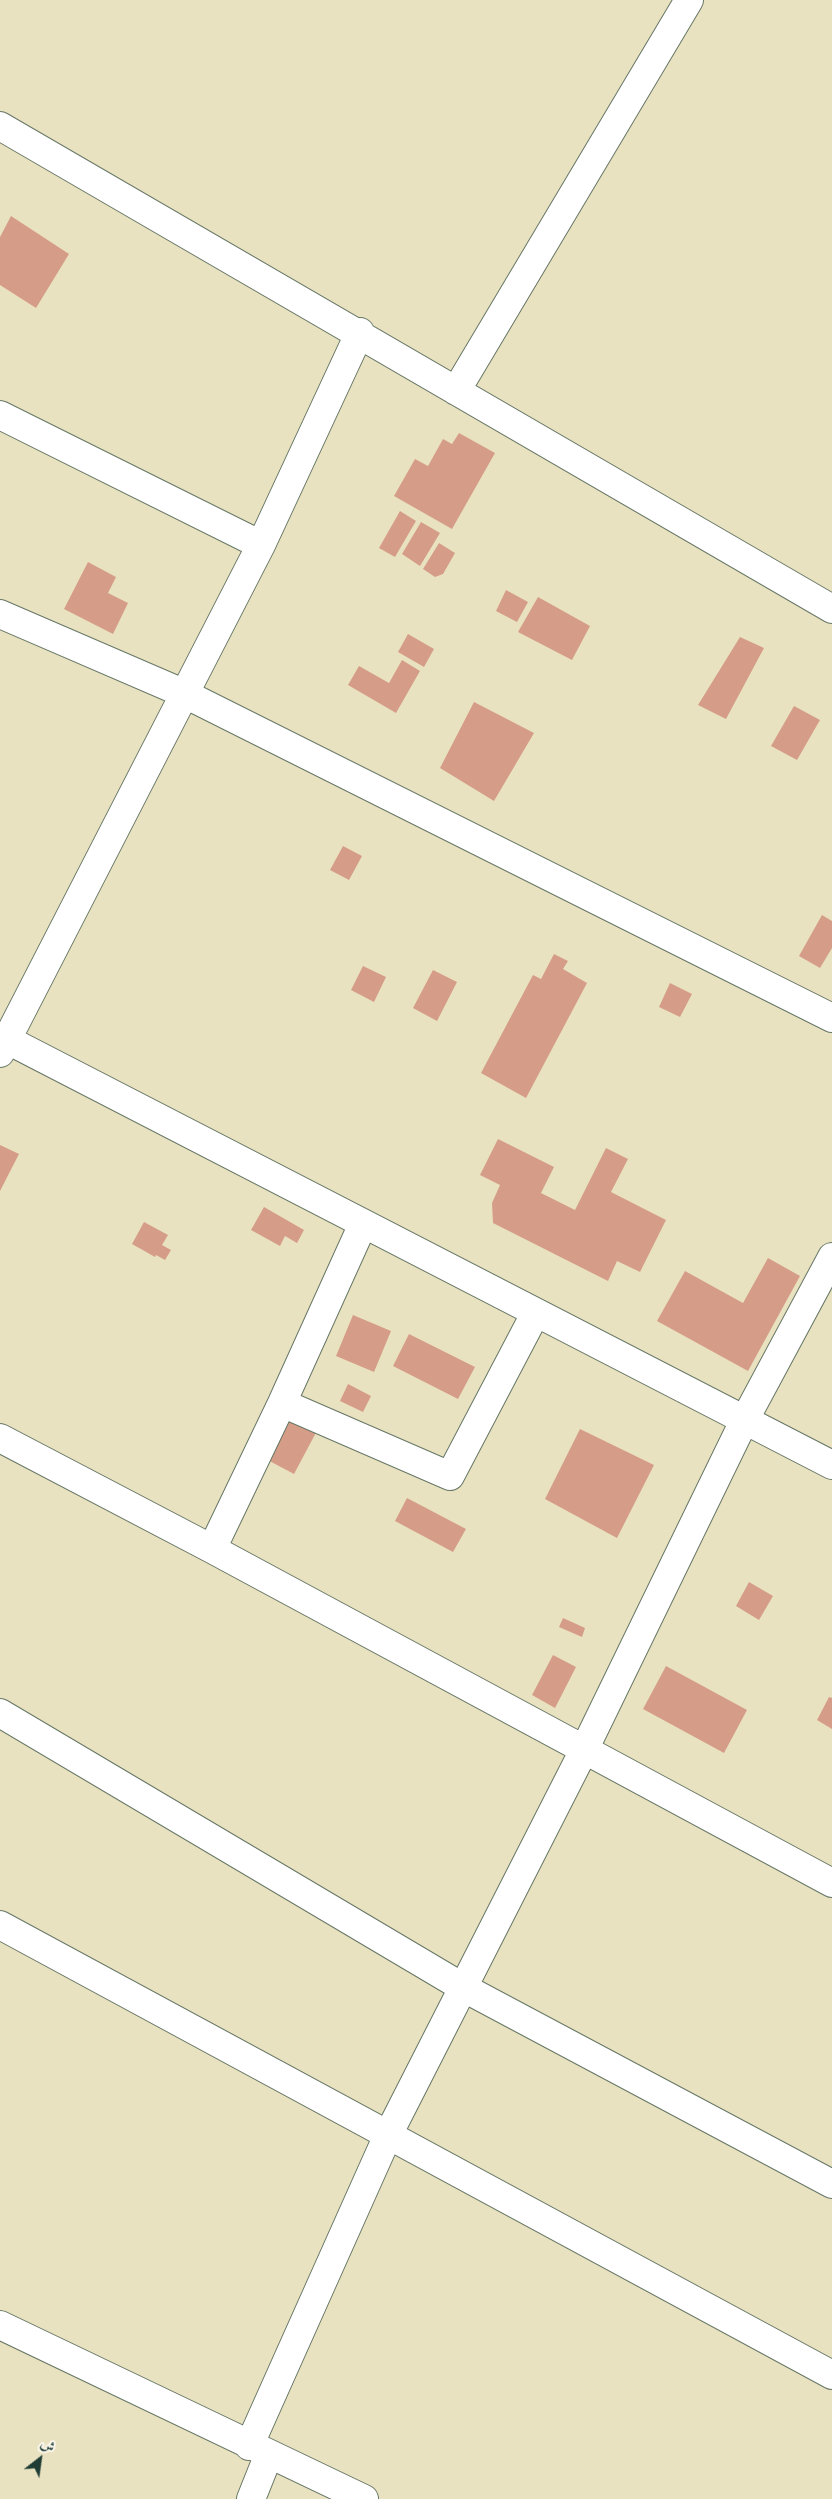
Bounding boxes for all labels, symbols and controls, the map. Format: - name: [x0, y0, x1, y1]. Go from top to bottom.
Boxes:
- north arrow: [15, 2434, 65, 2484]
- text: ش: [38, 2436, 57, 2456]

